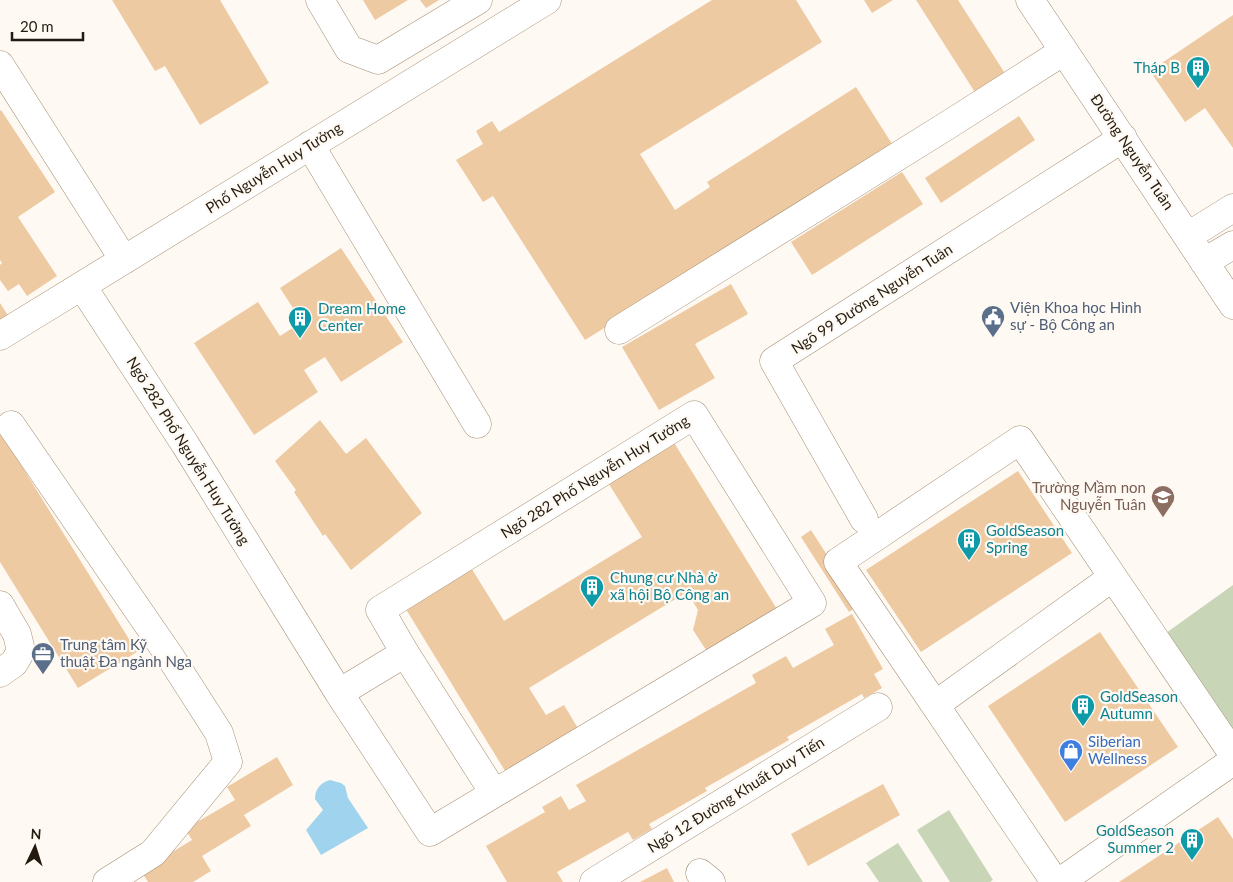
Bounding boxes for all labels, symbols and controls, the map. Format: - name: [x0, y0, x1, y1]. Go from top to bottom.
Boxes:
- scale bar: [12, 10, 84, 42]
- text: 20 m: [20, 17, 54, 35]
- building icon: Tháp B: [1185, 55, 1211, 89]
- place label: Tháp B: [1134, 58, 1180, 76]
- street label: Đường Nguyễn Tuân: [1087, 90, 1178, 213]
- street label: Phố Nguyễn Huy Tưởng: [202, 118, 345, 216]
- street label: Ngõ 99 Đường Nguyễn Tuân: [787, 239, 955, 357]
- place label: Viện Khoa học Hình sự - Bộ Công an: [1010, 298, 1142, 333]
- place label: Dream Home Center: [318, 299, 406, 334]
- public building icon: Viện Khoa học Hình sự - Bộ Công an: [980, 304, 1006, 338]
- building icon: Dream Home Center: [287, 305, 313, 339]
- street label: Ngõ 282 Phố Nguyễn Huy Tưởng: [123, 353, 254, 548]
- street label: Ngõ 282 Phố Nguyễn Huy Tưởng: [497, 411, 692, 542]
- place label: Trường Mầm non Nguyễn Tuân: [1032, 478, 1146, 513]
- school or university icon: Trường Mầm non Nguyễn Tuân: [1150, 484, 1176, 518]
- place label: GoldSeason Spring: [986, 521, 1064, 556]
- building icon: GoldSeason Spring: [956, 527, 982, 561]
- place label: Chung cư Nhà ở xã hội Bộ Công an: [610, 568, 729, 603]
- building icon: Chung cư Nhà ở xã hội Bộ Công an: [579, 574, 605, 608]
- place label: Trung tâm Kỹ thuật Đa ngành Nga: [60, 635, 192, 670]
- office icon: Trung tâm Kỹ thuật Đa ngành Nga: [30, 641, 56, 675]
- place label: GoldSeason Autumn: [1100, 687, 1178, 722]
- building icon: GoldSeason Autumn: [1070, 693, 1096, 727]
- street label: Ngõ 12 Đường Khuất Duy Tiến: [644, 732, 827, 856]
- place label: Siberian Wellness: [1088, 732, 1147, 767]
- shop icon: Siberian Wellness: [1058, 738, 1084, 772]
- place label: GoldSeason Summer 2: [1096, 821, 1174, 856]
- north arrow: [10, 822, 60, 872]
- text: N: [30, 825, 42, 842]
- building icon: GoldSeason Summer 2: [1179, 827, 1205, 861]

